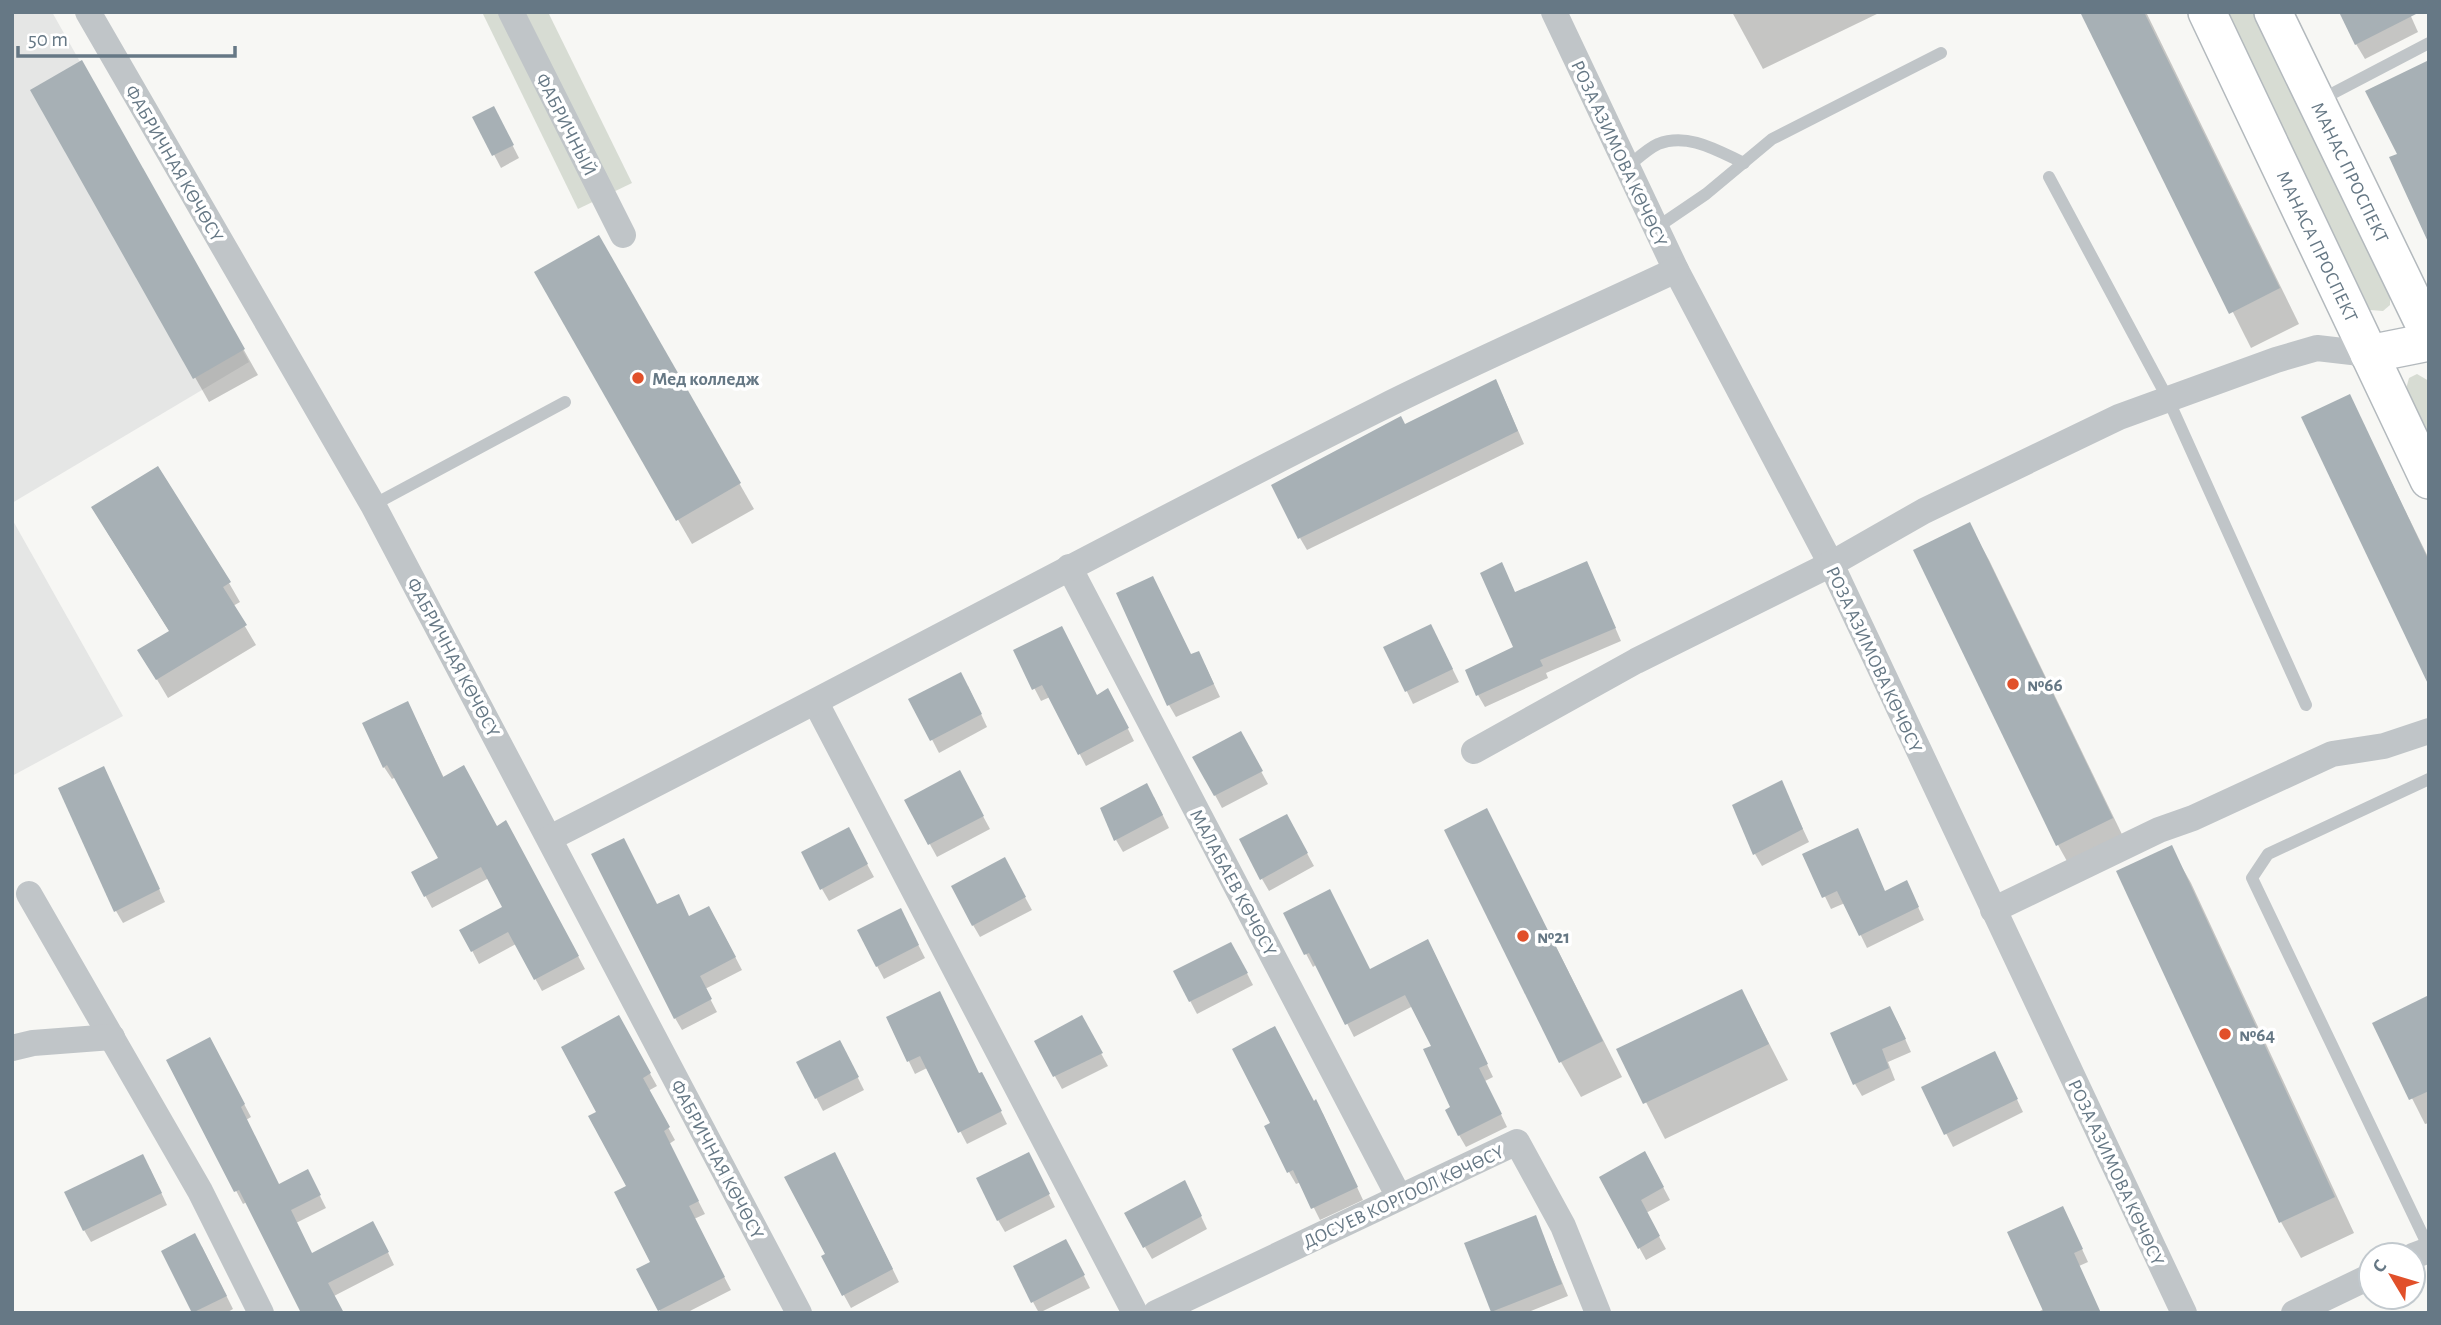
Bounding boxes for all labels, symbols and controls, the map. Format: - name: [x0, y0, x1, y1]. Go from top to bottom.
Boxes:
- scale bar: [18, 14, 234, 58]
- text: 50 m: [28, 29, 68, 50]
- street label: РОЗА АЗИМОВА КӨЧӨСҮ: [1567, 58, 1670, 250]
- street label: ФАБРИЧНЫЙ: [532, 70, 600, 179]
- street label: ФАБРИЧНАЯ КӨЧӨСҮ: [121, 82, 226, 245]
- street label: МАНАС ПРОСПЕКТ: [2307, 100, 2391, 246]
- street label: МАНАСА ПРОСПЕКТ: [2273, 168, 2361, 325]
- marker: Мед колледж: [630, 370, 646, 386]
- place label: Мед колледж: [652, 370, 760, 389]
- street label: РОЗА АЗИМОВА КӨЧӨСҮ: [1822, 564, 1925, 756]
- street label: ФАБРИЧНАЯ КӨЧӨСҮ: [403, 575, 503, 741]
- marker: №66: [2005, 676, 2021, 692]
- place label: №66: [2027, 676, 2063, 695]
- street label: МАЛАБАЕВ КӨЧӨСҮ: [1186, 806, 1279, 959]
- marker: №21: [1515, 928, 1531, 944]
- place label: №21: [1537, 928, 1570, 947]
- marker: №64: [2217, 1026, 2233, 1042]
- place label: №64: [2239, 1026, 2275, 1045]
- street label: ФАБРИЧНАЯ КӨЧӨСҮ: [667, 1077, 767, 1243]
- street label: РОЗА АЗИМОВА КӨЧӨСҮ: [2064, 1077, 2167, 1269]
- street label: ДОСУЕВ КОРГООЛ КӨЧӨСҮ: [1300, 1142, 1507, 1252]
- north arrow: [2357, 1241, 2427, 1311]
- text: С: [2369, 1256, 2391, 1276]

